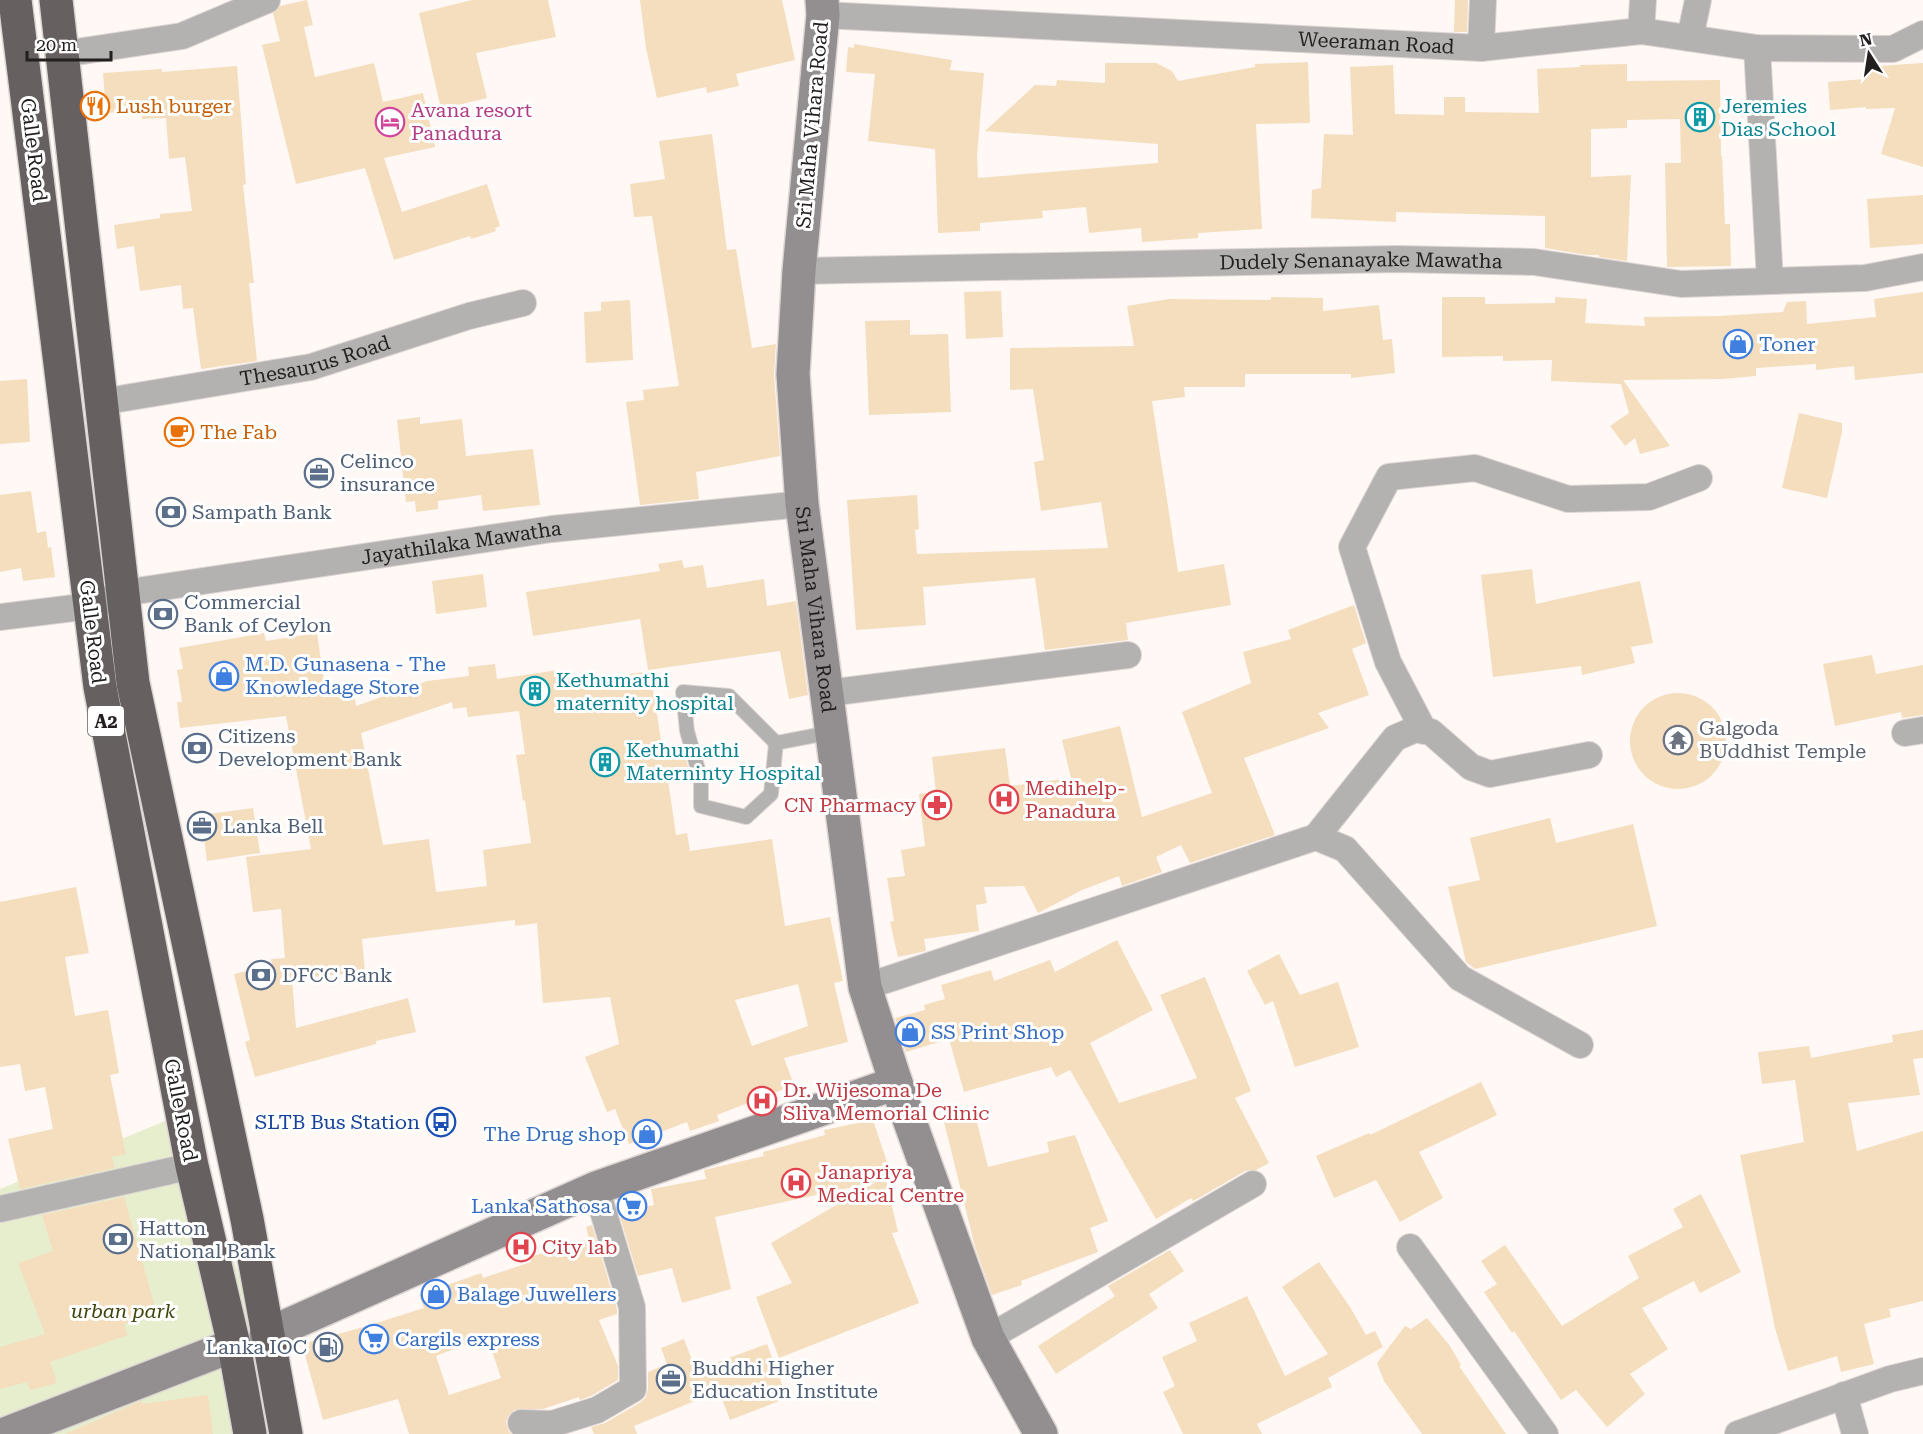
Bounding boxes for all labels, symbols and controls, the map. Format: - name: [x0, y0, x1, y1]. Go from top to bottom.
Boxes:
- street label: Sri Maha Vihara Road: [791, 20, 833, 230]
- scale bar: [27, 24, 111, 62]
- north arrow: [1839, 24, 1899, 84]
- street label: Weeraman Road: [1297, 27, 1455, 59]
- text: N: [1858, 29, 1874, 50]
- text: 20 m: [36, 34, 77, 55]
- restaurant icon: Lush burger: [79, 90, 111, 122]
- place label: Lush burger: [116, 94, 232, 118]
- place label: Jeremies Dias School: [1721, 94, 1836, 141]
- street label: Galle Road: [16, 97, 52, 203]
- place label: Avana resort Panadura: [411, 98, 532, 145]
- building icon: Jeremies Dias School: [1684, 101, 1716, 133]
- hotel icon: Avana resort Panadura: [374, 106, 406, 138]
- street label: Dudely Senanayake Mawatha: [1219, 247, 1503, 275]
- shop icon: Toner: [1722, 328, 1754, 360]
- street label: Thesaurus Road: [238, 330, 393, 391]
- place label: Toner: [1759, 332, 1815, 356]
- cafe icon: The Fab: [163, 416, 195, 448]
- place label: The Fab: [200, 420, 277, 444]
- place label: Celinco insurance: [340, 449, 435, 496]
- office icon: Celinco insurance: [303, 457, 335, 489]
- bank icon: Sampath Bank: [155, 496, 187, 528]
- place label: Sampath Bank: [192, 500, 332, 524]
- street label: Sri Maha Vihara Road: [790, 505, 841, 714]
- street label: Jayathilaka Mawatha: [359, 516, 563, 569]
- street label: Galle Road: [75, 579, 111, 685]
- place label: Commercial Bank of Ceylon: [184, 590, 332, 637]
- bank icon: Commercial Bank of Ceylon: [147, 598, 179, 630]
- place label: M.D. Gunasena - The Knowledage Store: [245, 652, 446, 699]
- shop icon: M.D. Gunasena - The Knowledage Store: [208, 660, 240, 692]
- place label: Kethumathi maternity hospital: [556, 668, 734, 715]
- building icon: Kethumathi maternity hospital: [519, 675, 551, 707]
- road number: A2: [88, 706, 124, 736]
- place label: Galgoda BUddhist Temple: [1699, 716, 1866, 763]
- place label: Citizens Development Bank: [218, 724, 402, 771]
- temple icon: Galgoda BUddhist Temple: [1662, 724, 1694, 756]
- bank icon: Citizens Development Bank: [181, 732, 213, 764]
- place label: Kethumathi Materninty Hospital: [626, 738, 821, 785]
- building icon: Kethumathi Materninty Hospital: [589, 746, 621, 778]
- place label: Medihelp- Panadura: [1025, 776, 1126, 823]
- hospital icon: Medihelp- Panadura: [988, 783, 1020, 815]
- pharmacy icon: CN Pharmacy: [921, 789, 953, 821]
- place label: CN Pharmacy: [784, 793, 916, 817]
- office icon: Lanka Bell: [186, 810, 218, 842]
- place label: Lanka Bell: [223, 814, 324, 838]
- bank icon: DFCC Bank: [245, 959, 277, 991]
- place label: DFCC Bank: [282, 963, 393, 987]
- shop icon: SS Print Shop: [894, 1016, 926, 1048]
- place label: SS Print Shop: [931, 1020, 1064, 1044]
- street label: Galle Road: [159, 1057, 203, 1164]
- place label: Dr. Wijesoma De Sliva Memorial Clinic: [783, 1078, 990, 1125]
- hospital icon: Dr. Wijesoma De Sliva Memorial Clinic: [746, 1085, 778, 1117]
- bus stop icon: SLTB Bus Station: [425, 1106, 457, 1138]
- place label: SLTB Bus Station: [255, 1110, 420, 1134]
- shop icon: The Drug shop: [631, 1118, 663, 1150]
- place label: The Drug shop: [483, 1122, 626, 1146]
- place label: Janapriya Medical Centre: [817, 1160, 964, 1207]
- hospital icon: Janapriya Medical Centre: [780, 1167, 812, 1199]
- supermarket icon: Lanka Sathosa: [616, 1190, 648, 1222]
- place label: Lanka Sathosa: [471, 1194, 611, 1218]
- place label: Hatton National Bank: [139, 1216, 276, 1263]
- bank icon: Hatton National Bank: [102, 1223, 134, 1255]
- hospital icon: City lab: [505, 1231, 537, 1263]
- place label: City lab: [542, 1235, 617, 1259]
- shop icon: Balage Juwellers: [420, 1278, 452, 1310]
- place label: Balage Juwellers: [457, 1282, 617, 1306]
- park label: urban park: [71, 1299, 175, 1323]
- supermarket icon: Cargils express: [358, 1323, 390, 1355]
- place label: Cargils express: [395, 1327, 540, 1351]
- fuel station icon: Lanka IOC: [312, 1331, 344, 1363]
- place label: Lanka IOC: [205, 1335, 307, 1359]
- place label: Buddhi Higher Education Institute: [692, 1356, 878, 1403]
- office icon: Buddhi Higher Education Institute: [655, 1363, 687, 1395]

